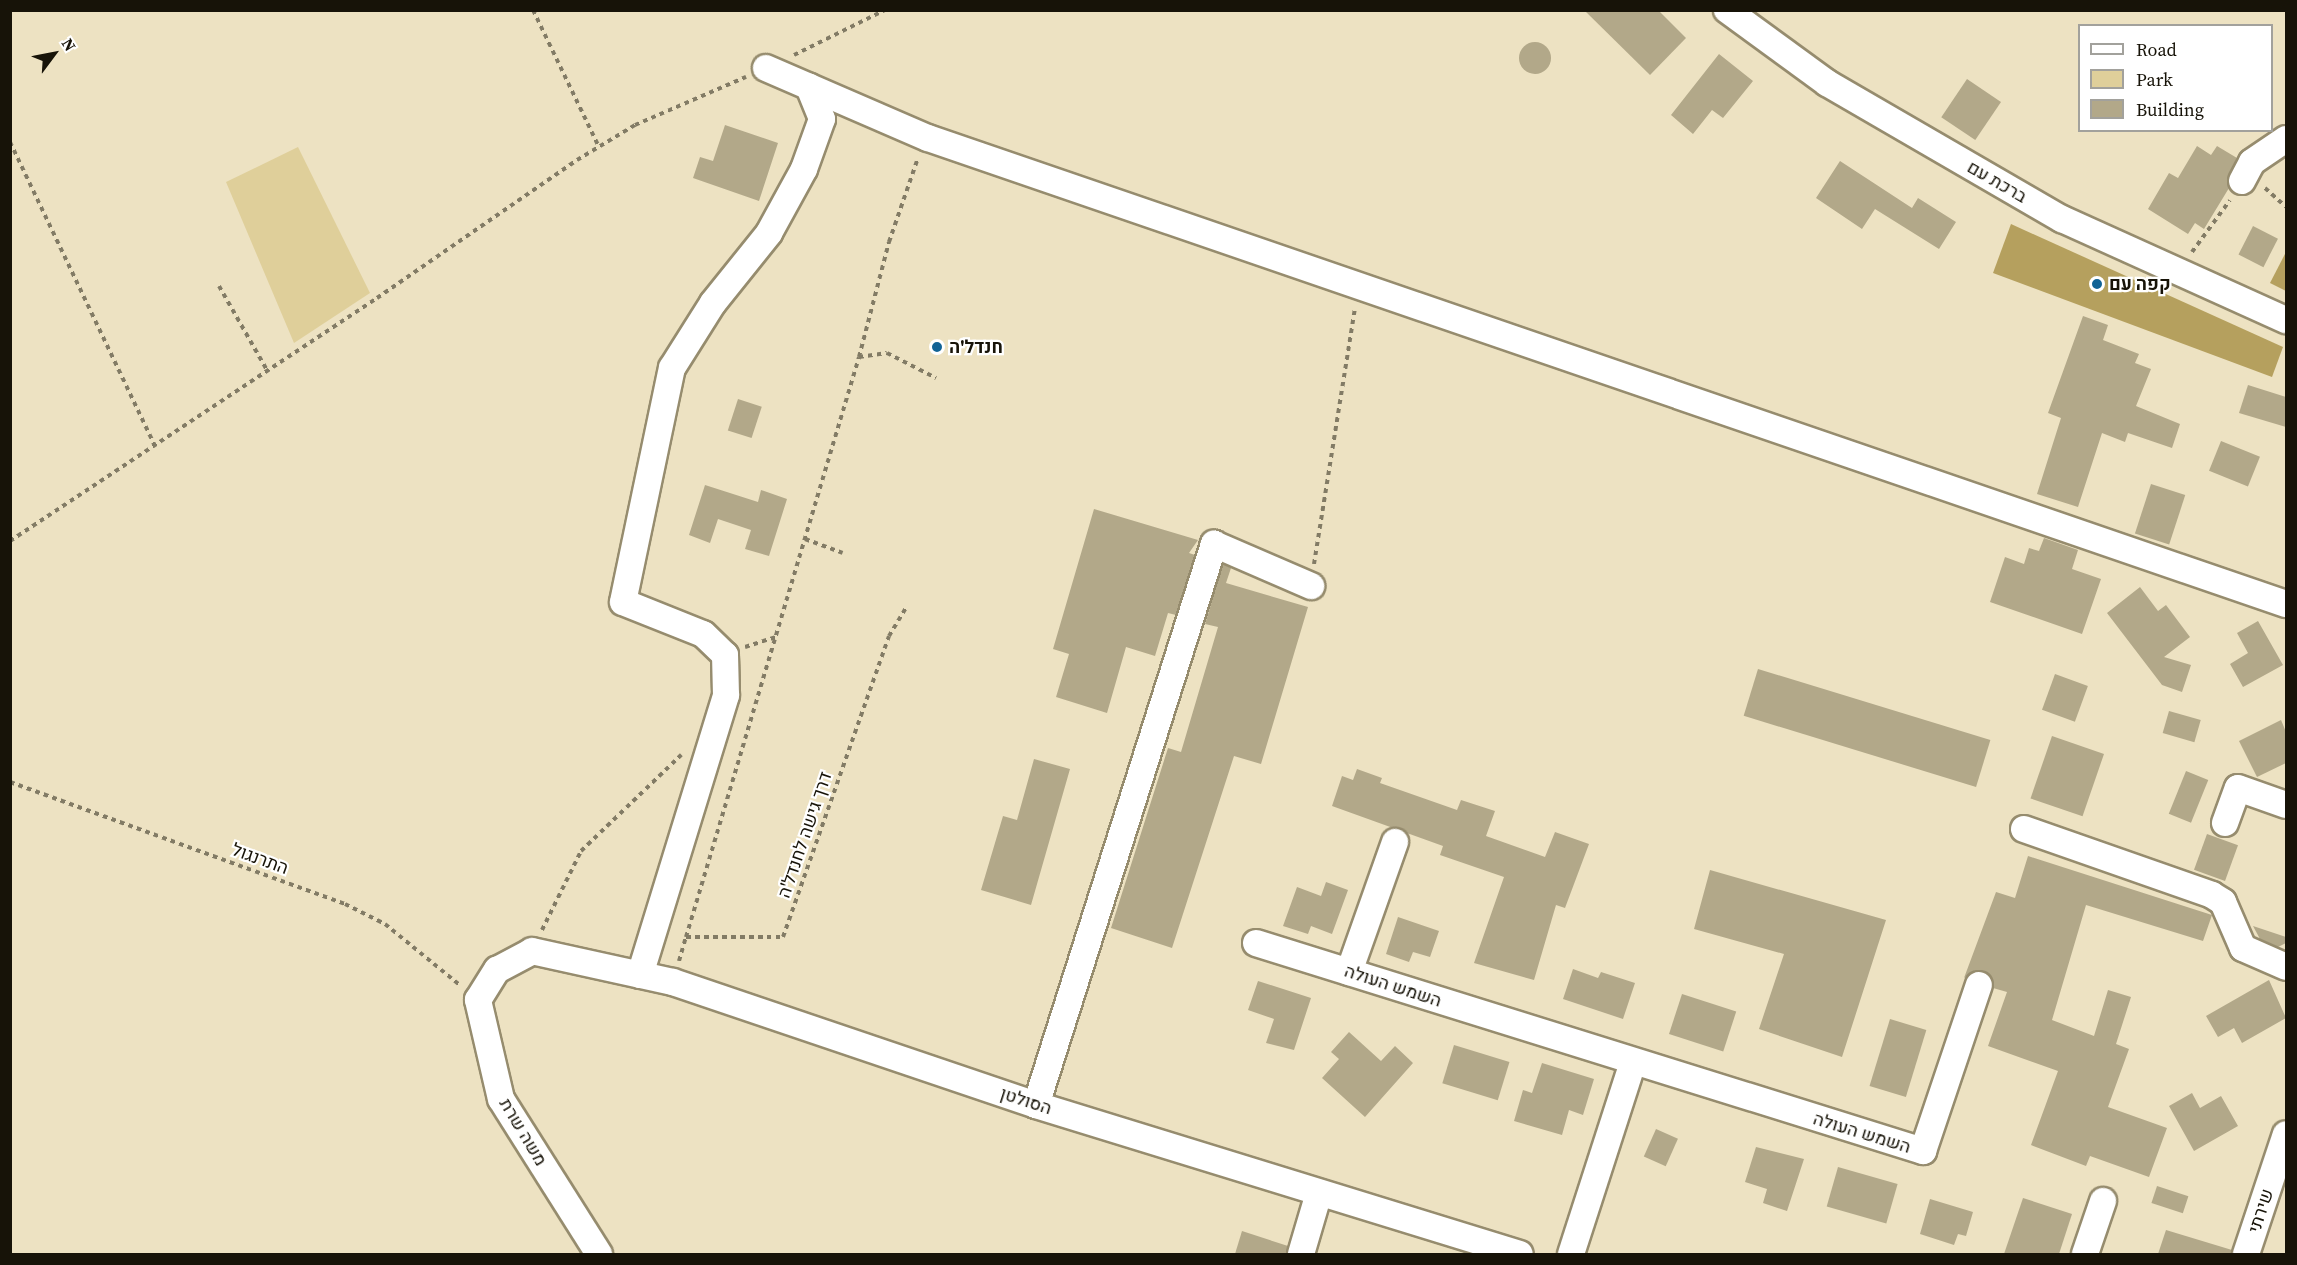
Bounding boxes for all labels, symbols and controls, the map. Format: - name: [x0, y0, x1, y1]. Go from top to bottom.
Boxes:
- north arrow: [24, 24, 84, 84]
- legend: [2078, 24, 2273, 132]
- text: N: [57, 34, 82, 55]
- text: Road: [2136, 37, 2177, 62]
- text: Park: [2136, 67, 2173, 92]
- text: Building: [2136, 97, 2204, 122]
- street label: ברכת עם: [1963, 156, 2031, 208]
- place label: קפה עם: [2109, 273, 2171, 295]
- marker: קפה עם: [2090, 277, 2104, 291]
- place label: חנדל'ה: [949, 336, 1003, 358]
- marker: חנדל'ה: [930, 340, 944, 354]
- street label: דרך גישה לחנדל'ה: [773, 769, 837, 901]
- street label: התרנגול: [229, 839, 291, 879]
- street label: השמש העולה: [1342, 960, 1444, 1012]
- street label: הסולטן: [998, 1083, 1054, 1119]
- street label: משה שרת: [494, 1094, 552, 1170]
- street label: השמש העולה: [1811, 1108, 1913, 1158]
- street label: שירתי: [2244, 1186, 2278, 1236]

